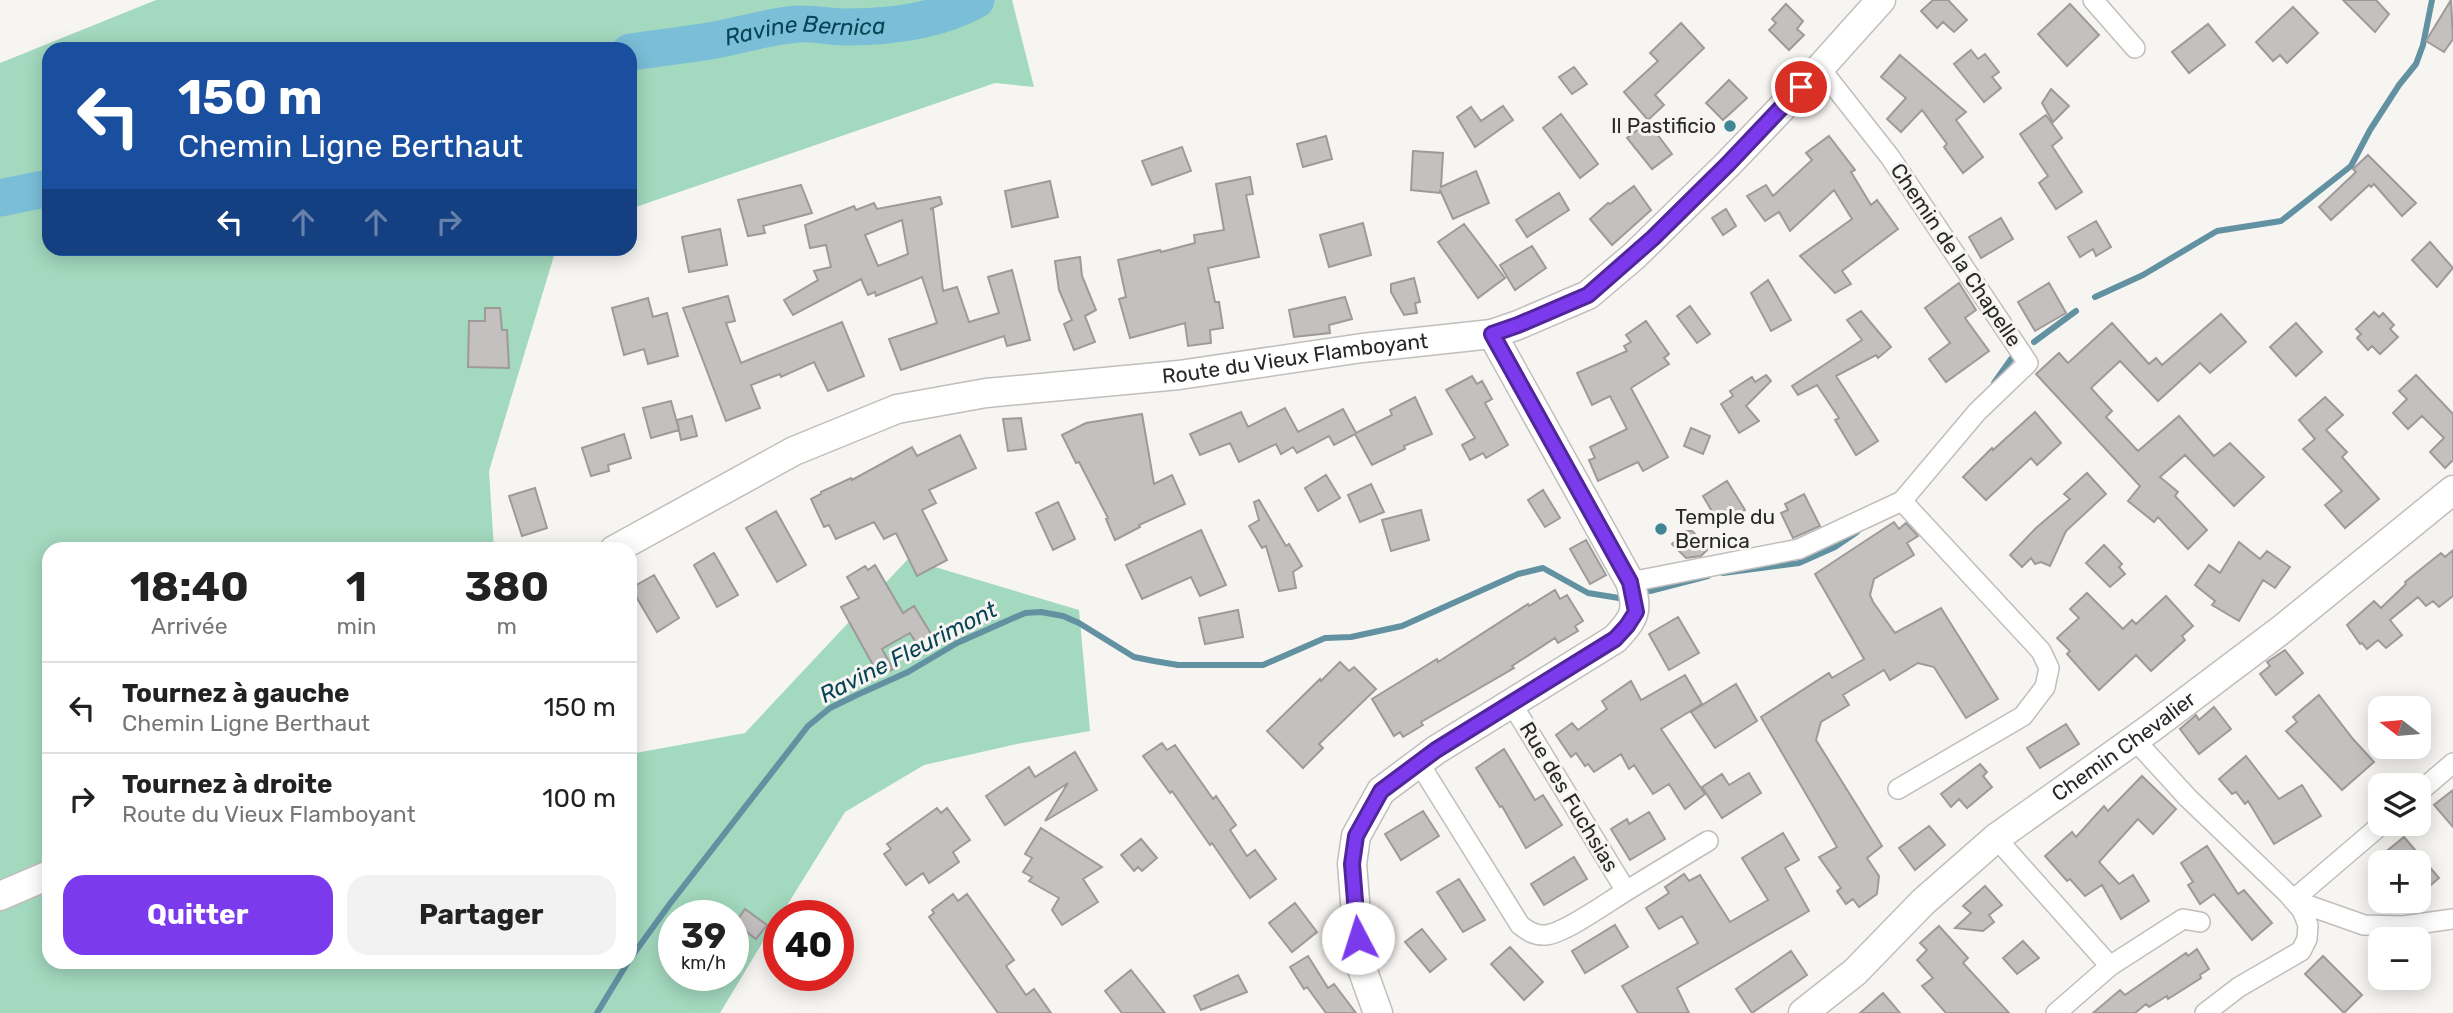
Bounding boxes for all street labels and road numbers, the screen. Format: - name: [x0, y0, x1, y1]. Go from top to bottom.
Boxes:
- street label: Chemin de la Chapelle: [1886, 158, 2027, 351]
- street label: Route du Vieux Flamboyant: [1161, 328, 1429, 389]
- street label: Chemin Chevalier: [2047, 686, 2200, 806]
- street label: Rue des Fuchsias: [1515, 717, 1624, 876]

